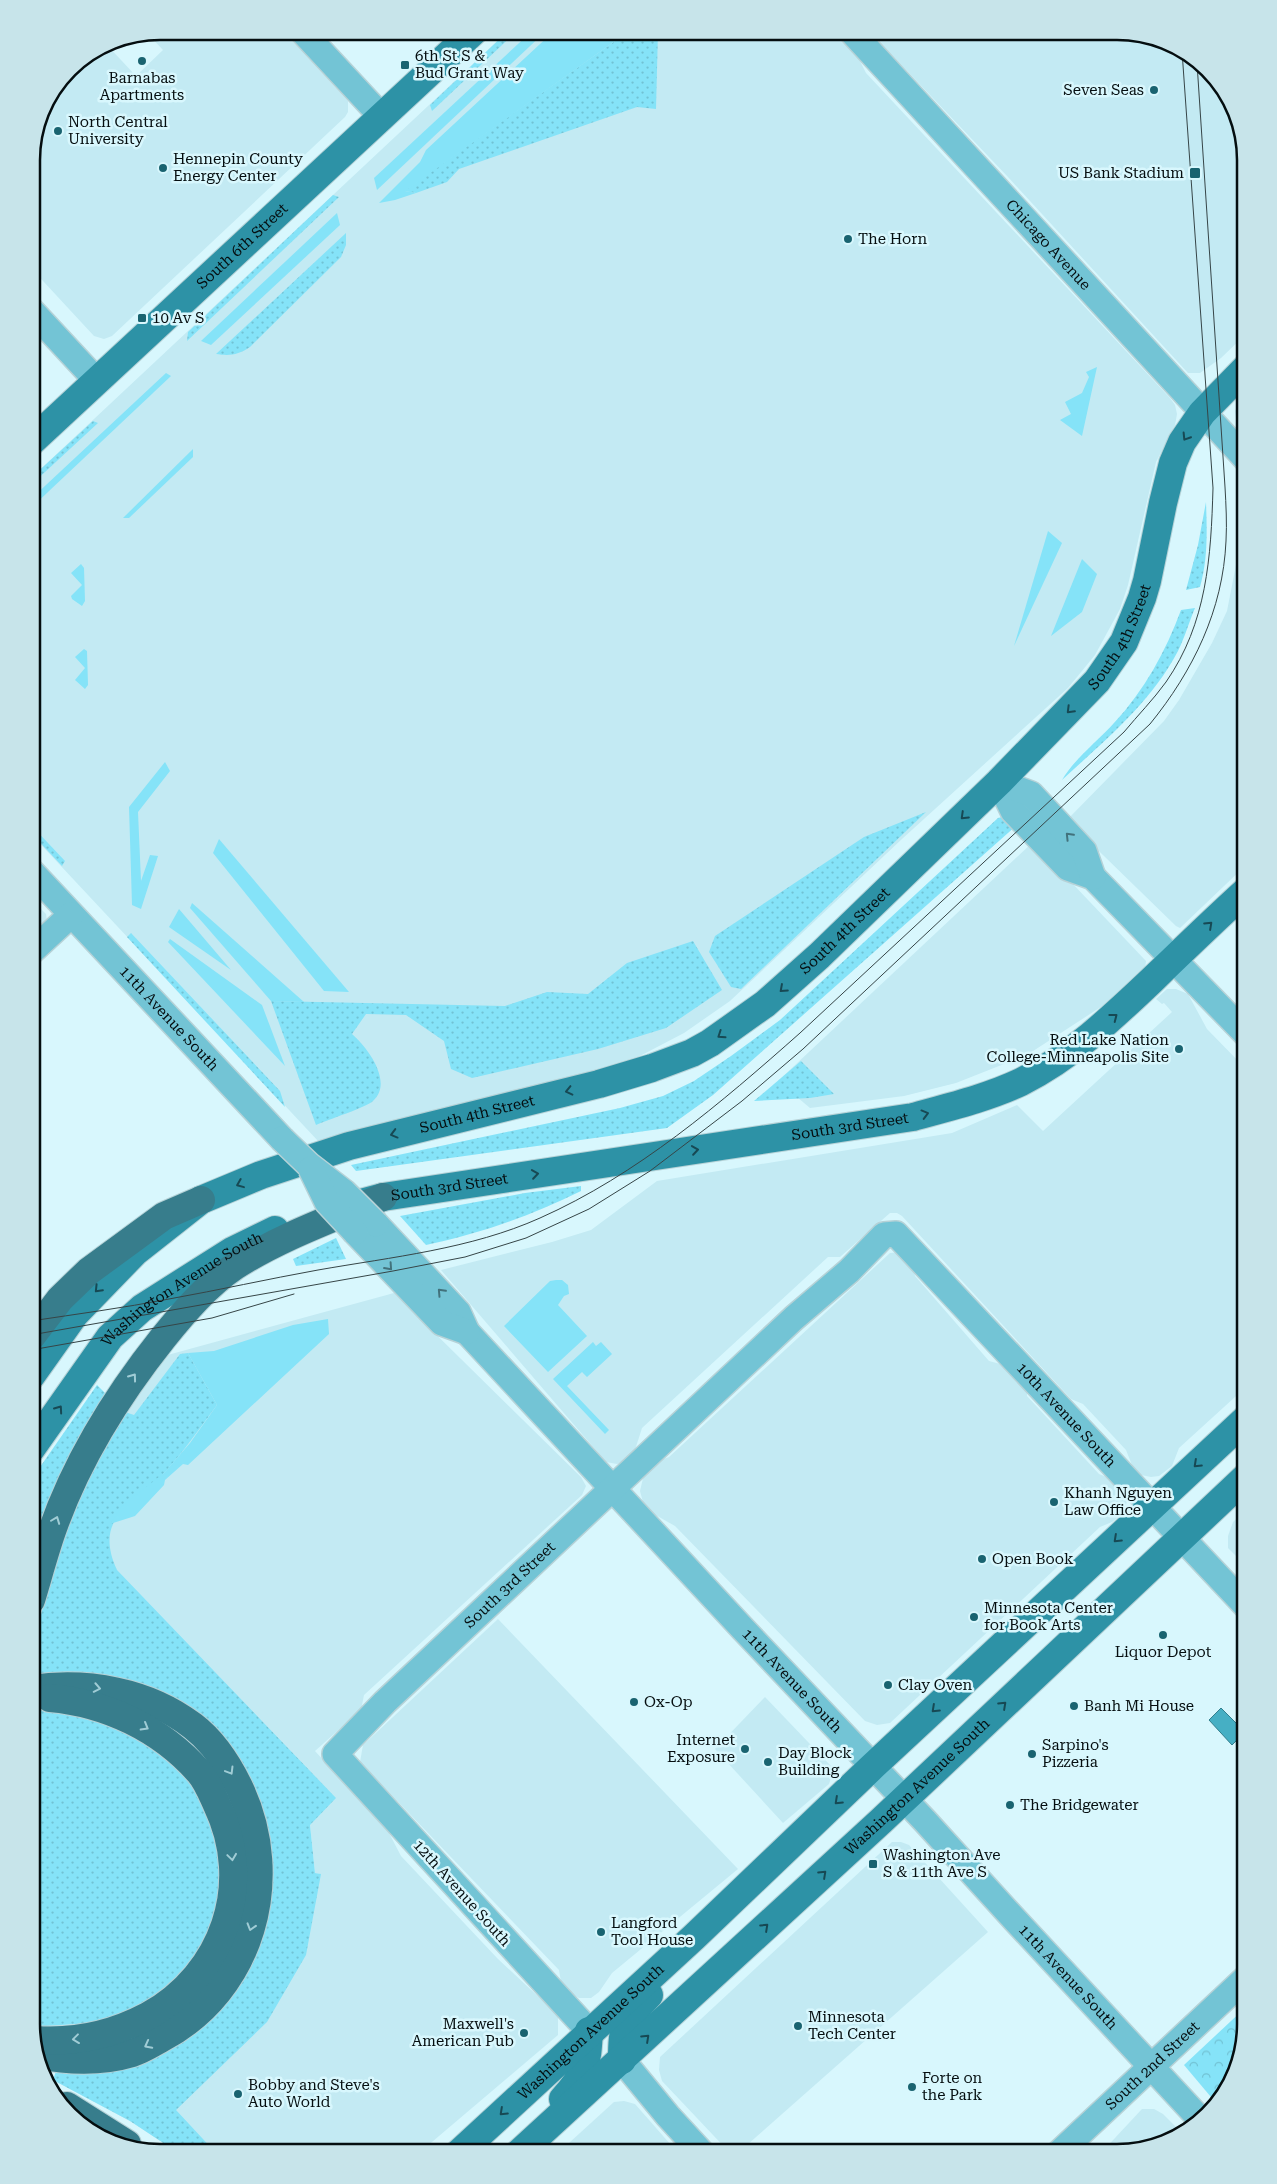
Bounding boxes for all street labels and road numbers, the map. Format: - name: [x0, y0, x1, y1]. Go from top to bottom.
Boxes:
- street label: Chicago Avenue: [1002, 196, 1095, 294]
- street label: South 6th Street: [193, 199, 292, 293]
- street label: South 4th Street: [1084, 582, 1155, 694]
- street label: South 4th Street: [796, 883, 894, 978]
- street label: 11th Avenue South: [116, 962, 223, 1075]
- street label: South 4th Street: [418, 1091, 537, 1137]
- street label: South 3rd Street: [790, 1109, 910, 1144]
- street label: South 3rd Street: [390, 1169, 510, 1205]
- street label: Washington Avenue South: [97, 1228, 266, 1350]
- street label: 10th Avenue South: [1013, 1359, 1120, 1471]
- street label: South 3rd Street: [460, 1538, 559, 1632]
- street label: 11th Avenue South: [738, 1625, 846, 1737]
- street label: Washington Avenue South: [841, 1714, 994, 1859]
- street label: 12th Avenue South: [410, 1836, 515, 1950]
- street label: 11th Avenue South: [1015, 1921, 1122, 2034]
- street label: Washington Avenue South: [514, 1960, 668, 2103]
- street label: South 2nd Street: [1102, 2017, 1203, 2114]

